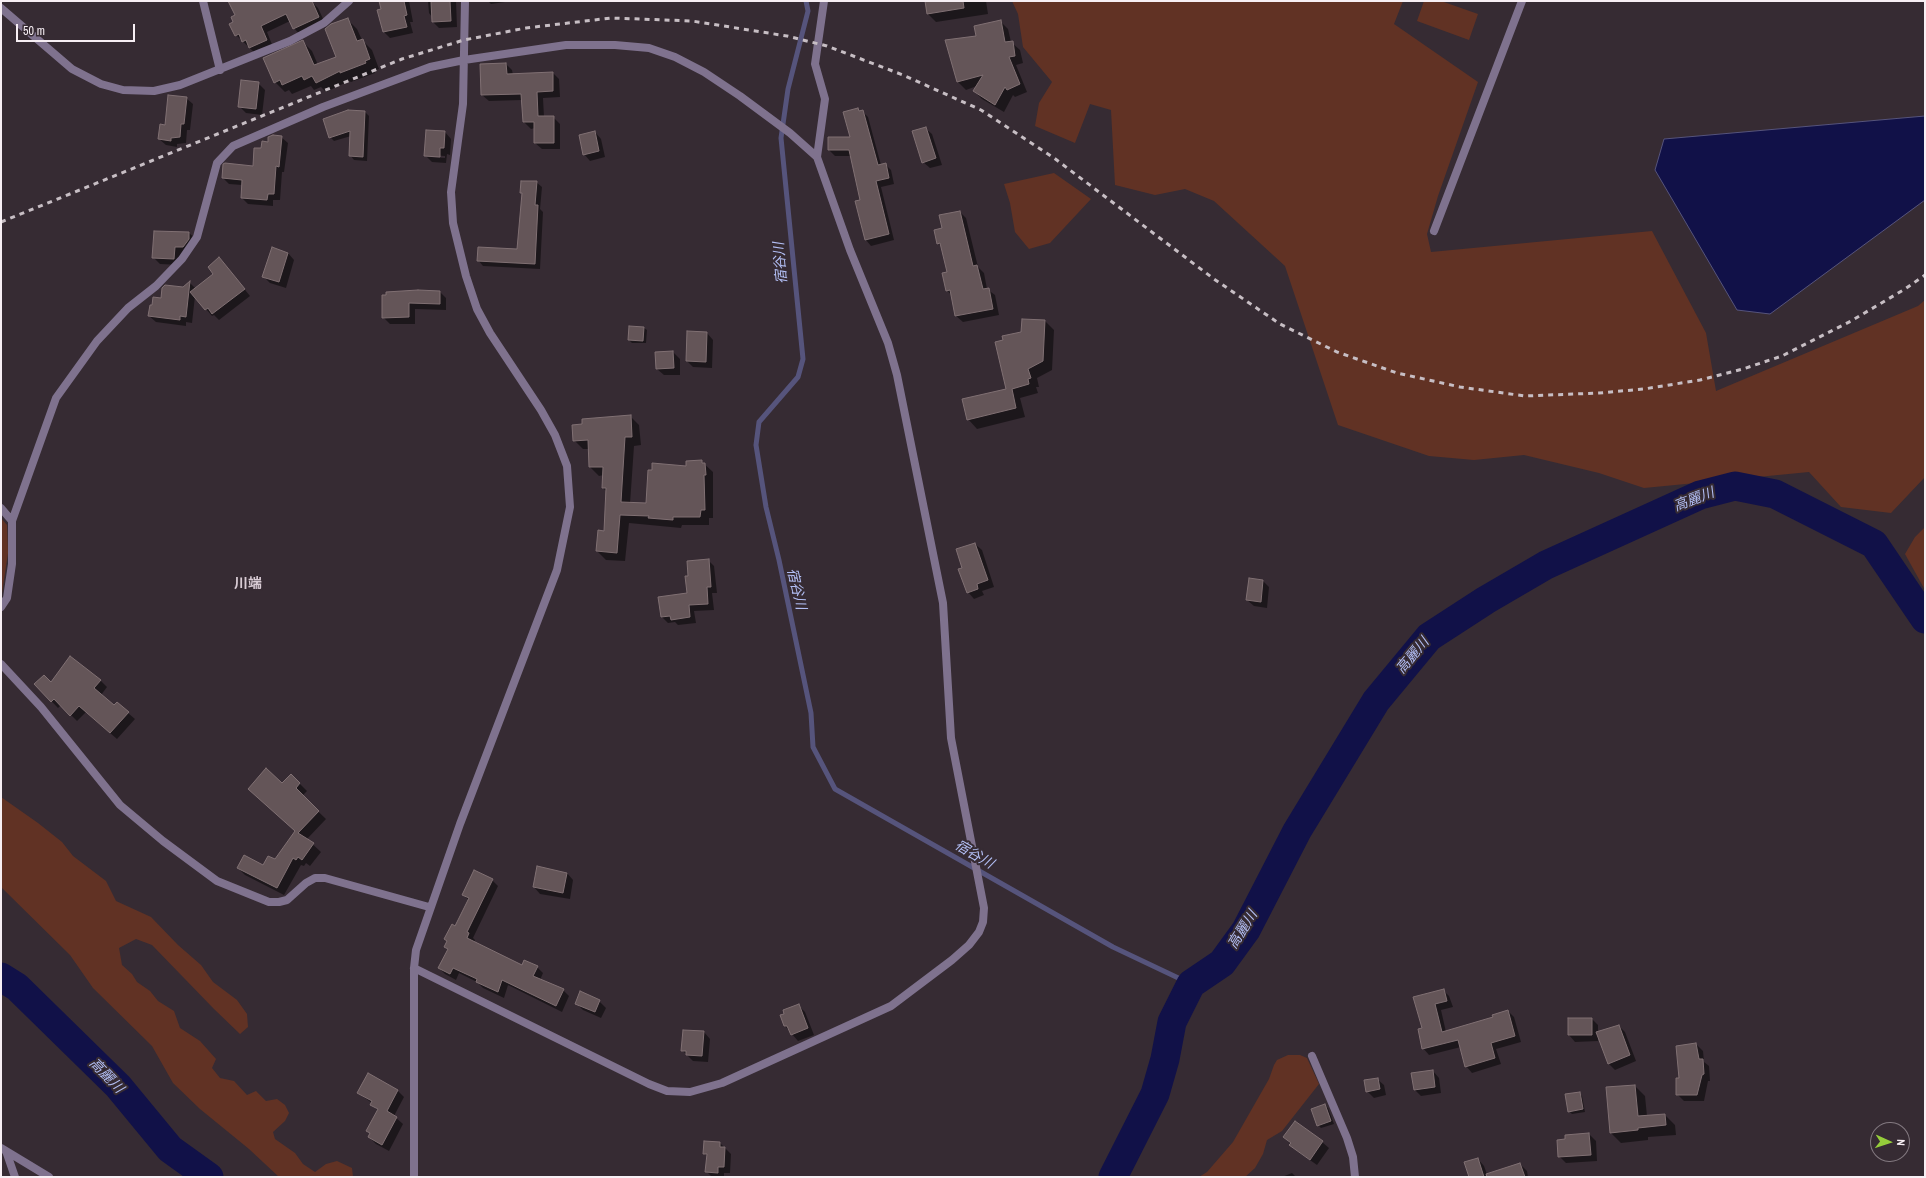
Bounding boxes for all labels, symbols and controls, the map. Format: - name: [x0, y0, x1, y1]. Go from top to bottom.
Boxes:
- scale bar: [18, 16, 137, 42]
- text: 50 m: [23, 23, 45, 39]
- water label: 宿谷川: [771, 241, 791, 285]
- water label: 高麗川: [1671, 485, 1717, 515]
- water label: 宿谷川: [783, 567, 809, 611]
- district label: 川端: [234, 576, 262, 592]
- water label: 高麗川: [1393, 635, 1433, 677]
- water label: 宿谷川: [952, 837, 996, 873]
- water label: 高麗川: [1225, 908, 1261, 952]
- water label: 高麗川: [85, 1055, 127, 1097]
- north arrow: [1870, 1122, 1910, 1162]
- text: N: [1894, 1139, 1908, 1146]

